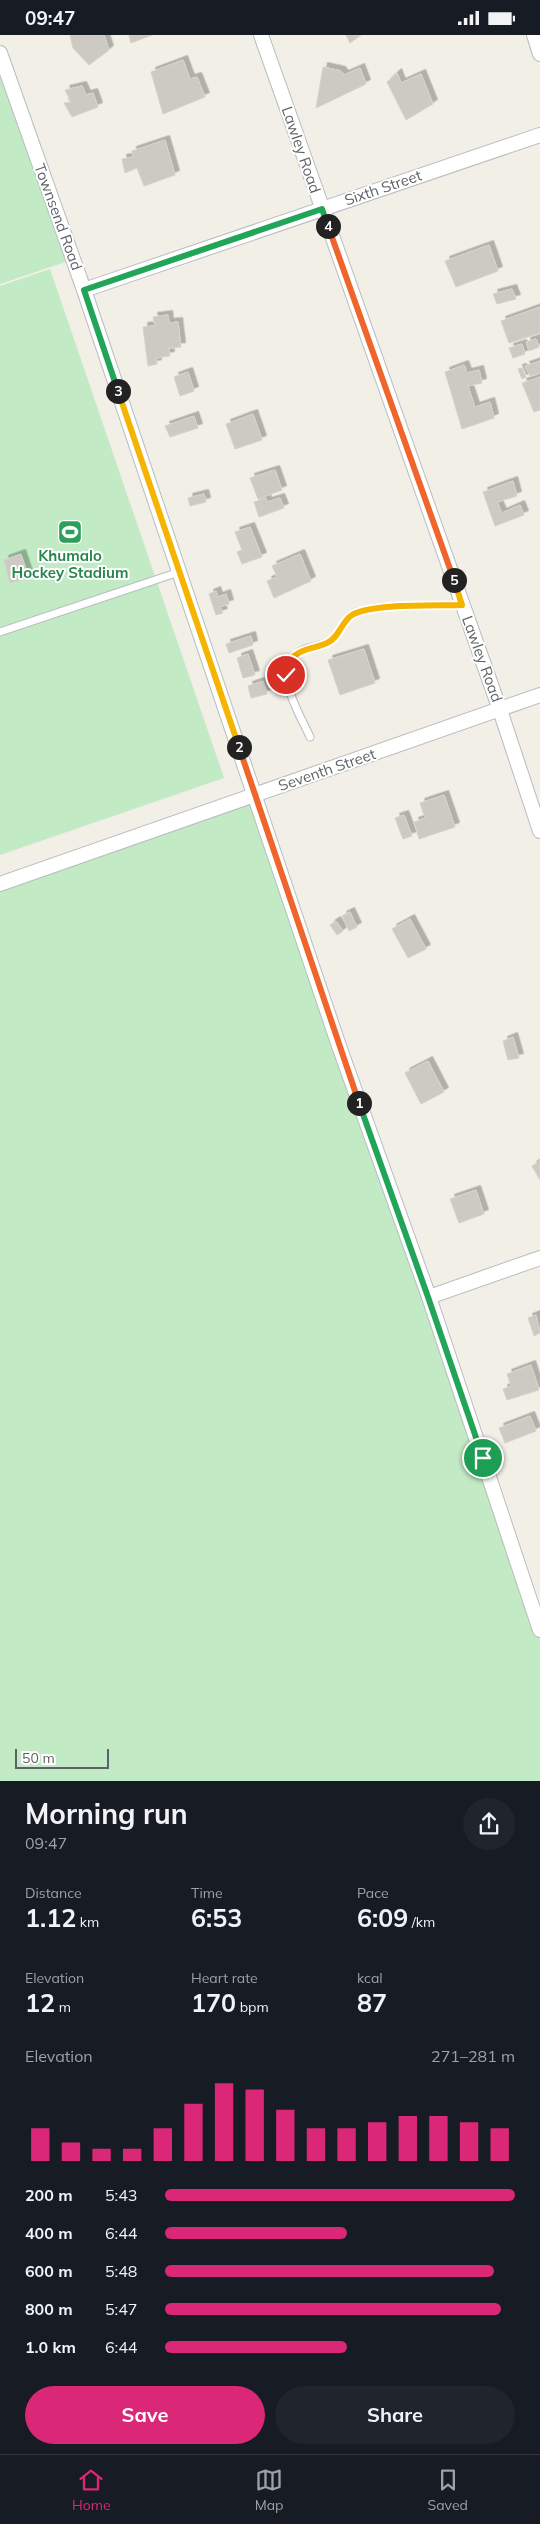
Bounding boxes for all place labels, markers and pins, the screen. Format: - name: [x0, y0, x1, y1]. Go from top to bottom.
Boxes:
- pin: 4: [316, 213, 340, 239]
- pin: 3: [106, 379, 130, 403]
- sports icon: Khumalo Hockey Stadium: [57, 519, 83, 545]
- place label: Khumalo Hockey Stadium: [12, 546, 128, 582]
- pin: 5: [442, 567, 466, 593]
- pin: [265, 654, 307, 696]
- pin: 2: [226, 735, 252, 759]
- pin: 1: [346, 1091, 372, 1115]
- pin: [462, 1437, 504, 1479]

